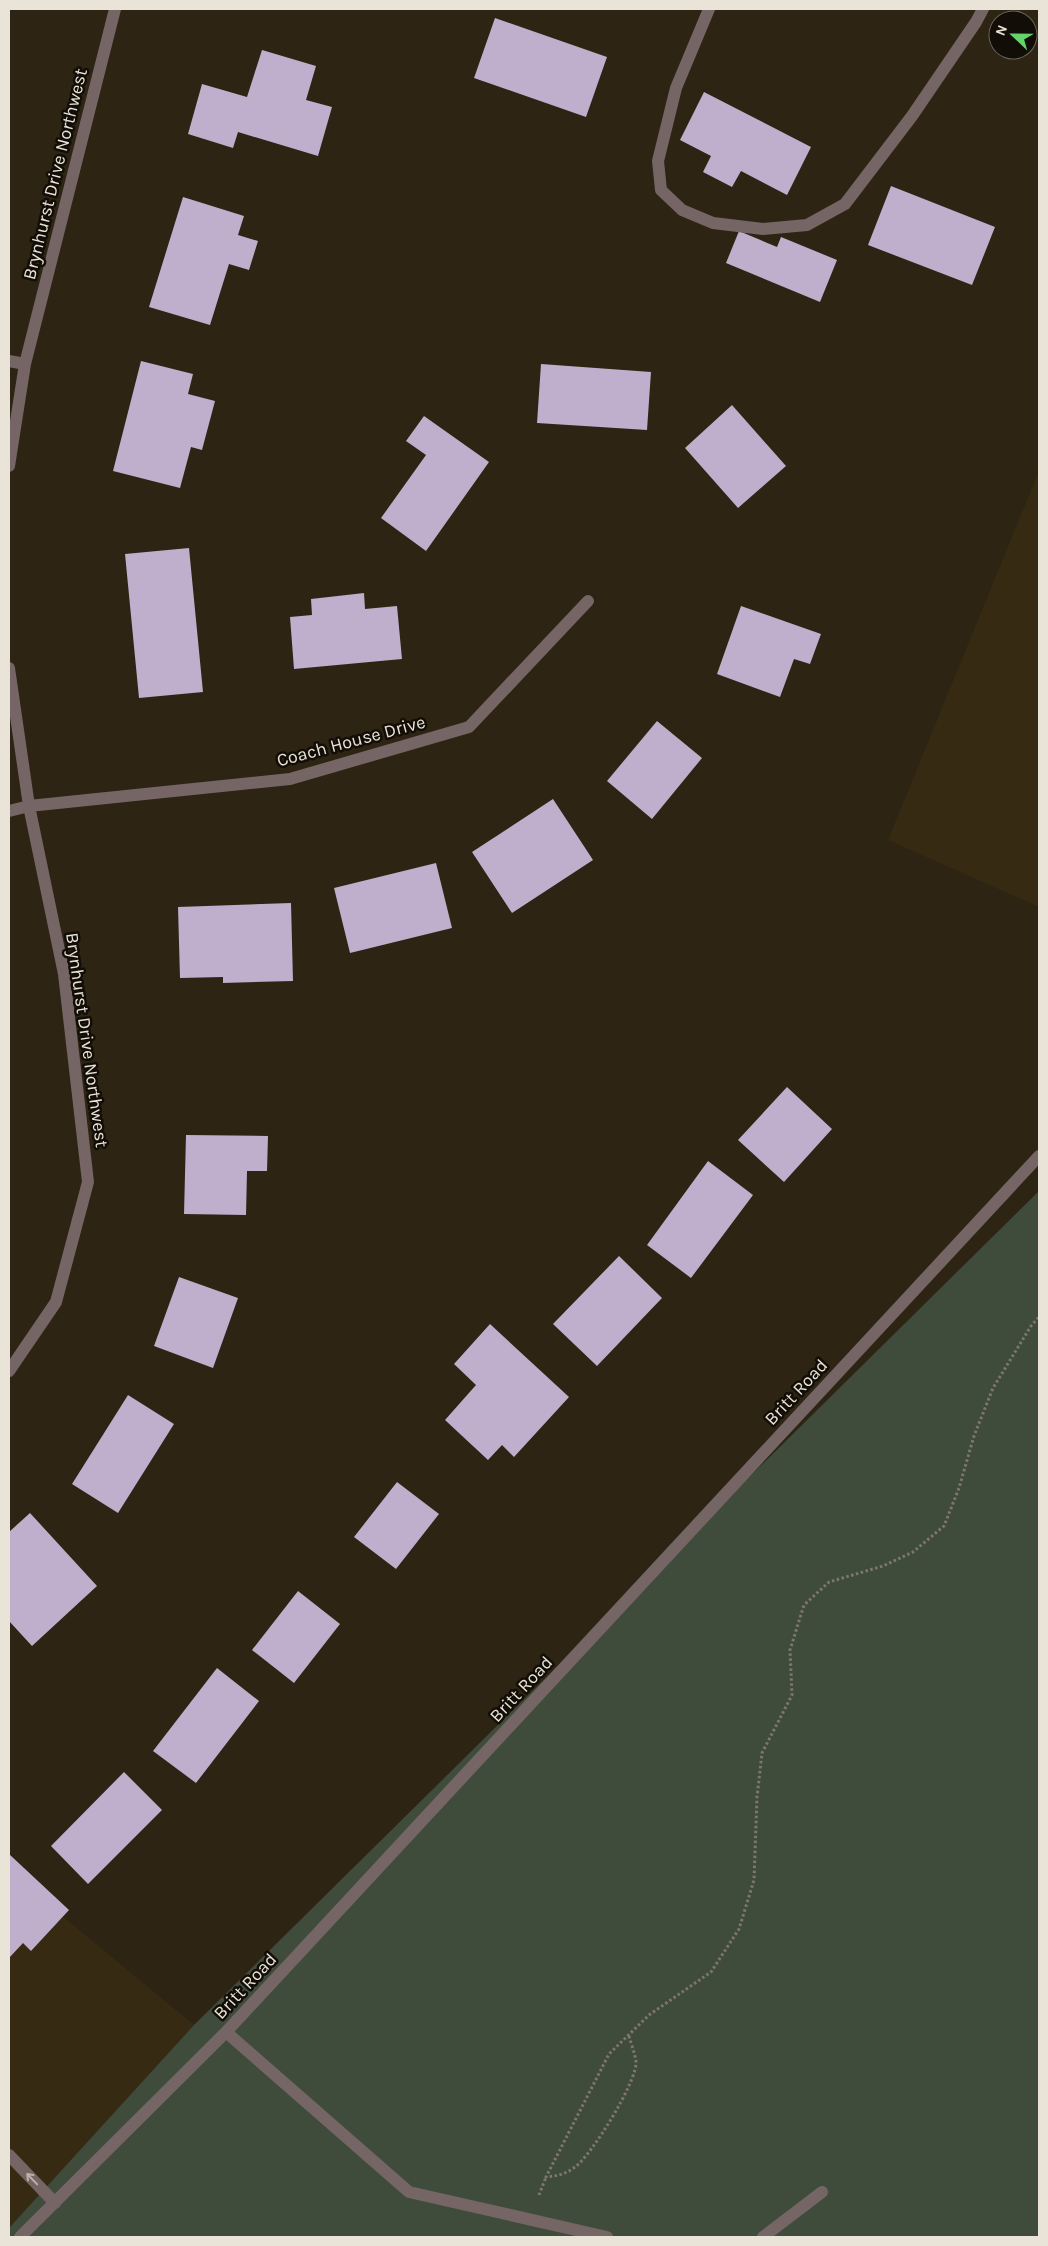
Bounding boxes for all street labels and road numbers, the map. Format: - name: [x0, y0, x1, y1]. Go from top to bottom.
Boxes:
- street label: Brynhurst Drive Northwest: [18, 66, 92, 282]
- street label: Coach House Drive: [274, 711, 428, 771]
- street label: Brynhurst Drive Northwest: [61, 931, 113, 1149]
- street label: Britt Road: [760, 1354, 832, 1430]
- street label: Britt Road: [485, 1651, 557, 1727]
- street label: Britt Road: [209, 1948, 281, 2024]

